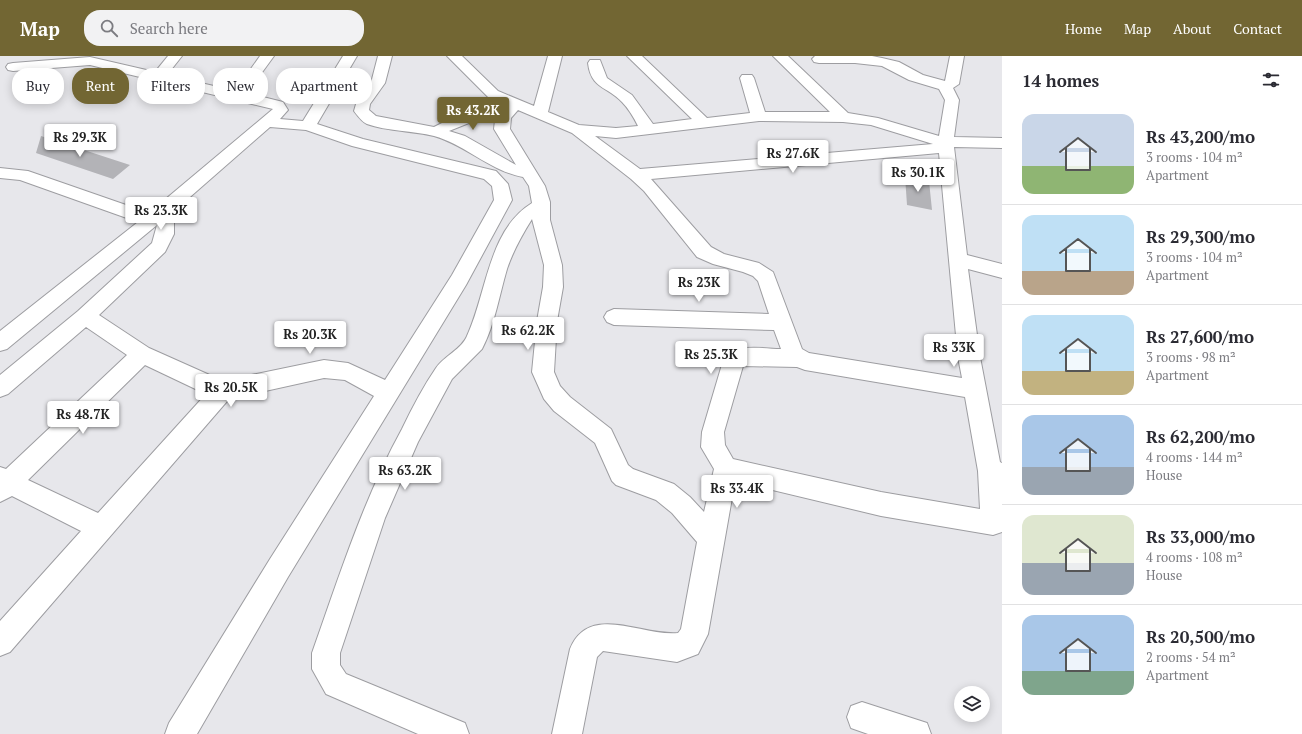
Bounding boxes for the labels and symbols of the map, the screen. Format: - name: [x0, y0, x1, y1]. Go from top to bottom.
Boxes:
- pin: Rs 43.2K: [432, 97, 514, 131]
- pin: Rs 29.3K: [39, 124, 121, 158]
- pin: Rs 27.6K: [752, 140, 834, 174]
- pin: Rs 30.1K: [877, 159, 959, 193]
- pin: Rs 23.3K: [120, 197, 202, 231]
- pin: Rs 23K: [666, 269, 732, 303]
- pin: Rs 62.2K: [487, 317, 569, 351]
- pin: Rs 20.3K: [269, 321, 351, 355]
- pin: Rs 33K: [921, 334, 987, 368]
- pin: Rs 25.3K: [670, 341, 752, 375]
- pin: Rs 20.5K: [190, 374, 272, 408]
- pin: Rs 48.7K: [42, 401, 124, 435]
- pin: Rs 63.2K: [364, 457, 446, 491]
- pin: Rs 33.4K: [696, 475, 778, 509]

